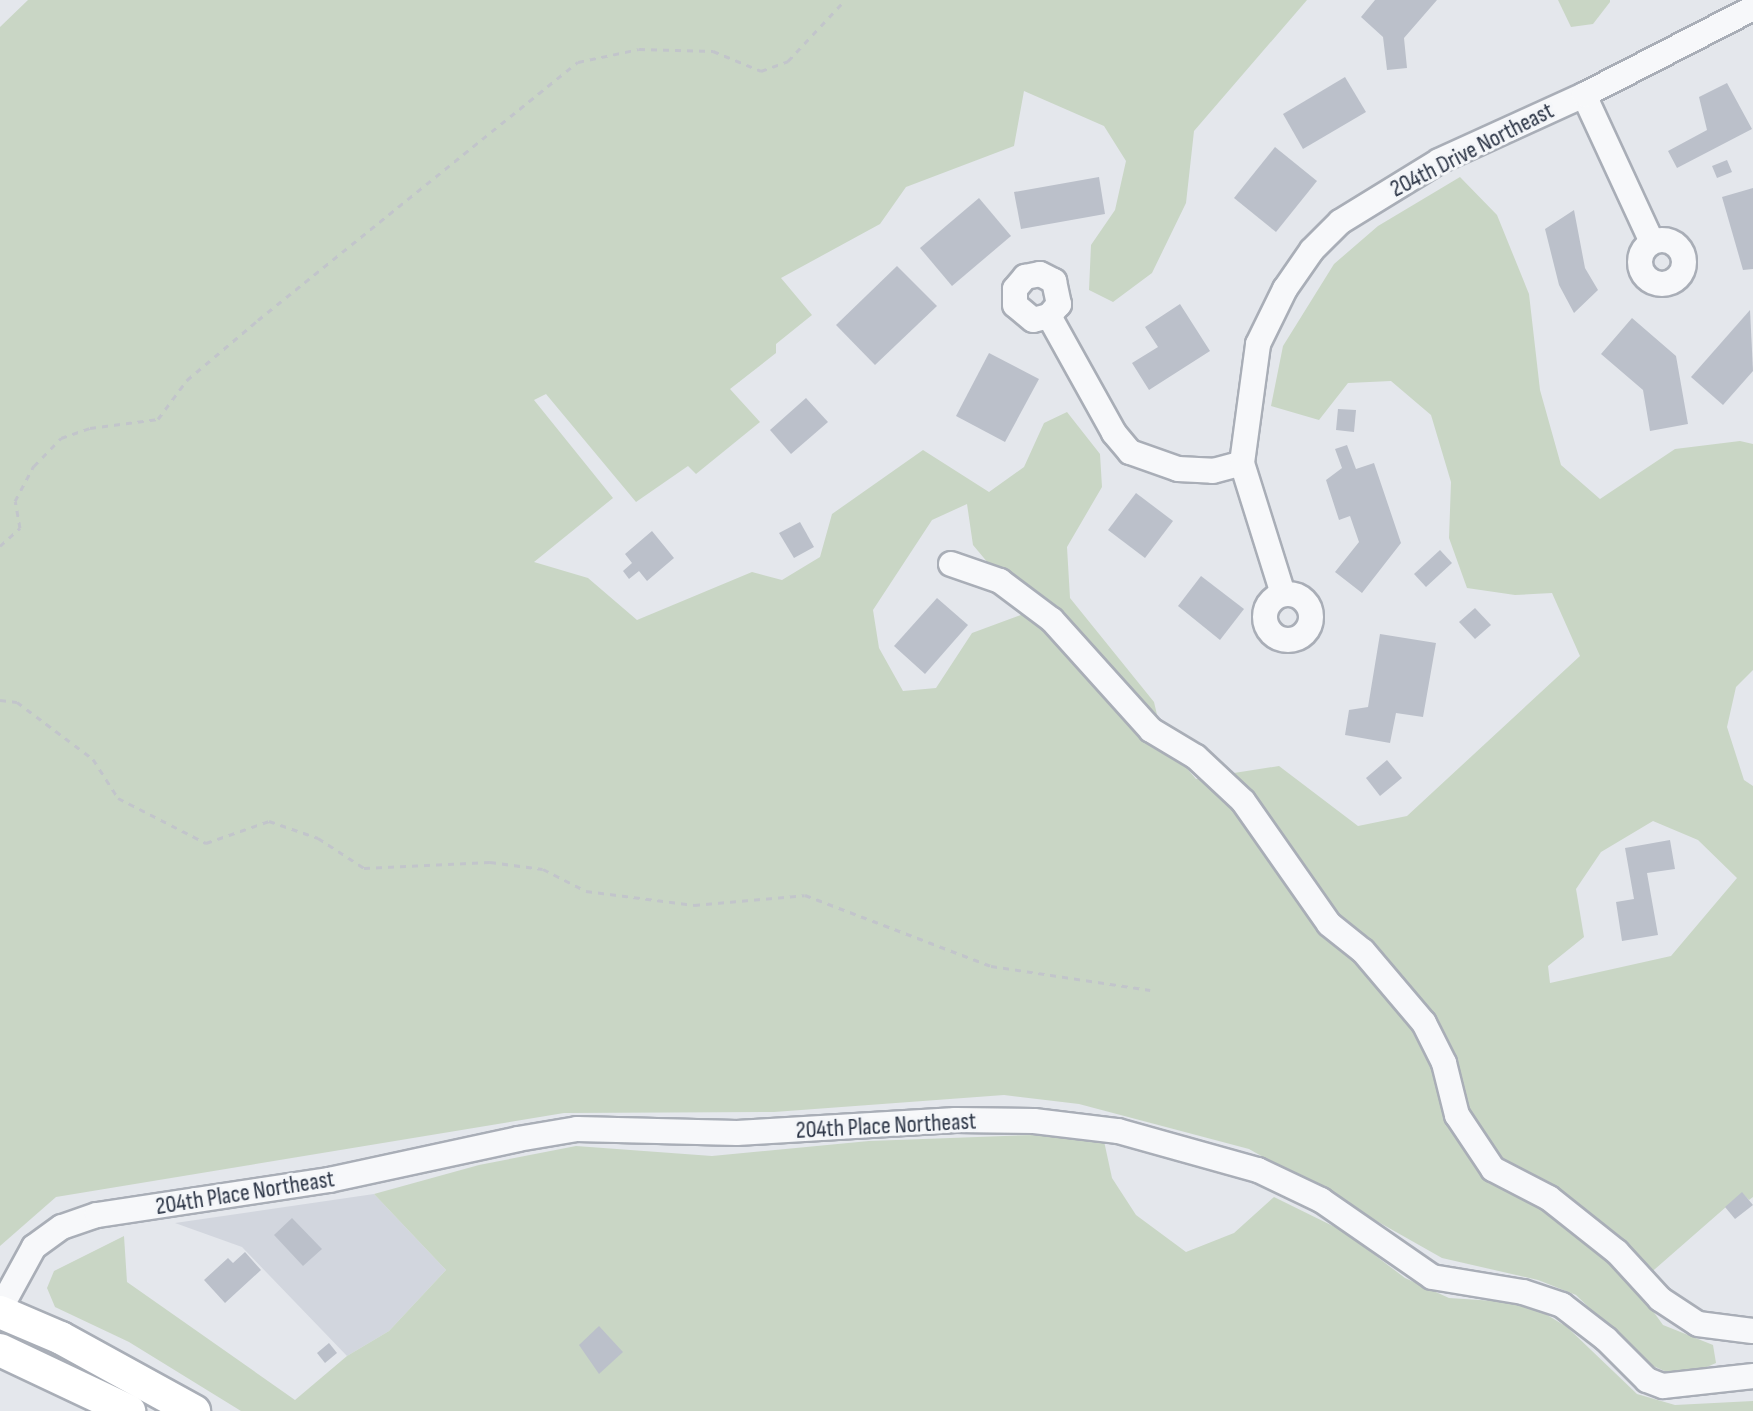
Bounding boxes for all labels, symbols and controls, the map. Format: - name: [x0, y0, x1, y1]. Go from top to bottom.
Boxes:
- street label: 204th Drive Northeast: [1385, 96, 1559, 204]
- street label: 204th Place Northeast: [795, 1107, 977, 1145]
- street label: 204th Place Northeast: [154, 1165, 336, 1221]

